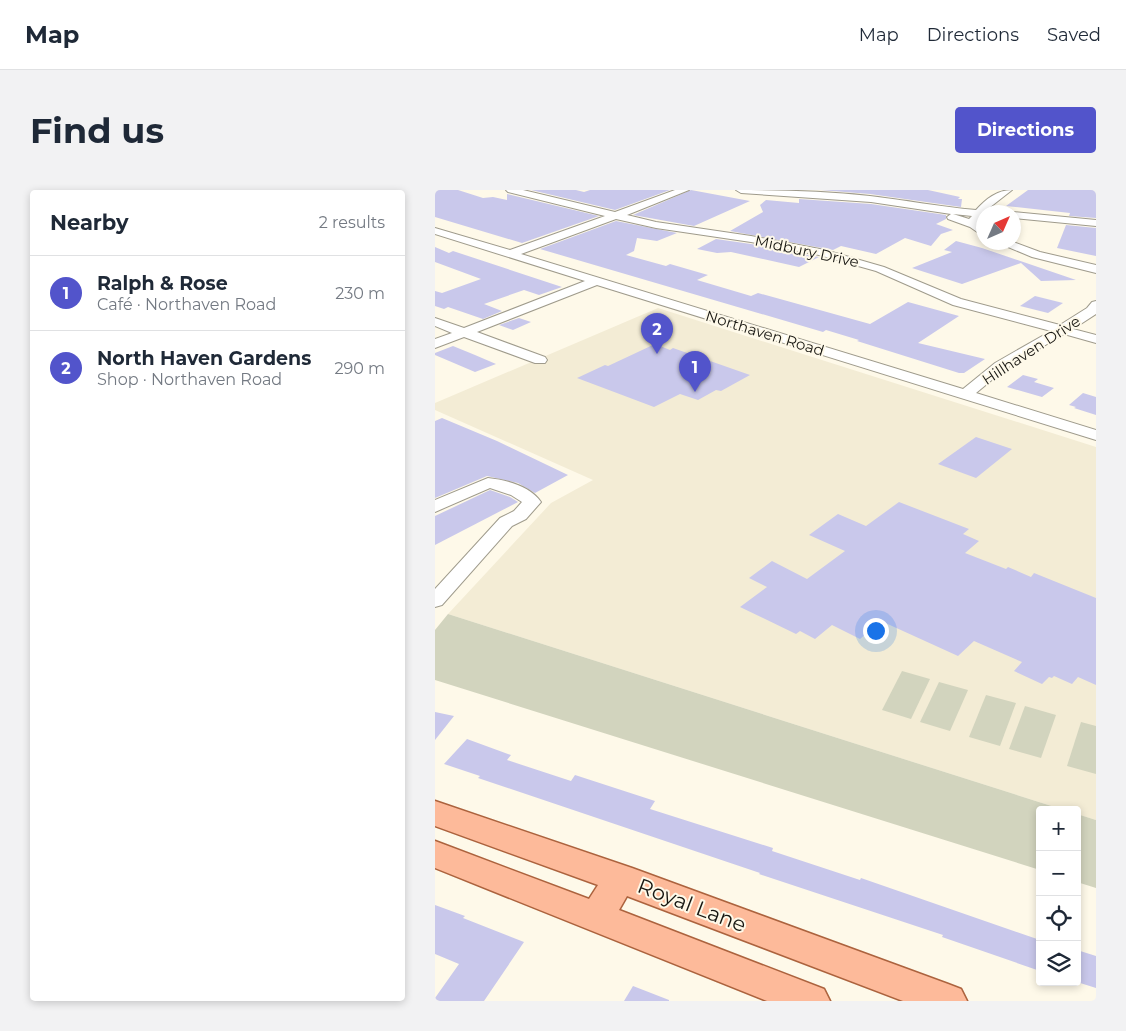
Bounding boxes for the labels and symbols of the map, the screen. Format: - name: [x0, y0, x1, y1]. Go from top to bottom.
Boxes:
- north arrow: [976, 205, 1021, 250]
- street label: Midbury Drive: [753, 231, 861, 271]
- street label: Northaven Road: [703, 306, 827, 360]
- street label: Hillhaven Drive: [978, 311, 1084, 389]
- pin: 2: [641, 313, 673, 354]
- pin: 1: [679, 351, 711, 392]
- your location: [863, 618, 889, 644]
- street label: Royal Lane: [634, 873, 750, 937]

